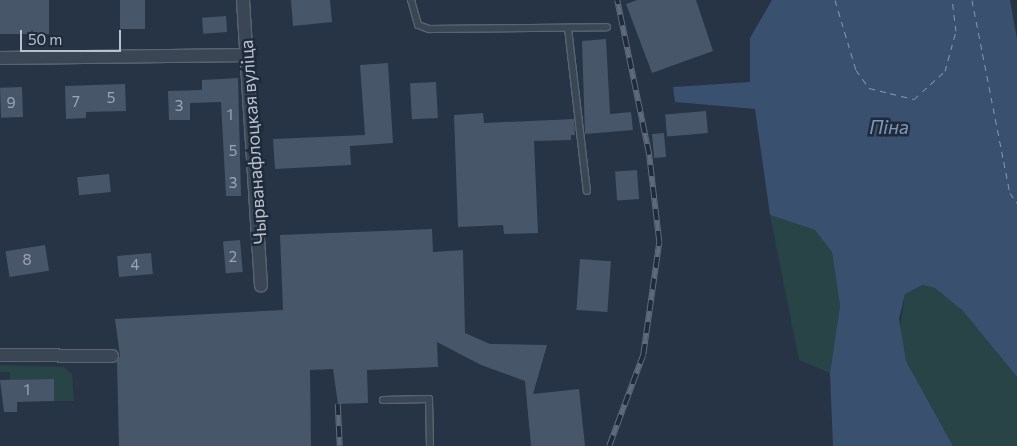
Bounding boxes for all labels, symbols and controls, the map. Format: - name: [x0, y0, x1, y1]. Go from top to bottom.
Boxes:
- scale bar: [22, 20, 124, 52]
- text: 50 m: [28, 30, 62, 48]
- street label: Чырванафлоцкая вуліца: [235, 39, 271, 245]
- house number: 5: [107, 89, 115, 107]
- house number: 7: [72, 93, 80, 111]
- house number: 9: [6, 94, 16, 112]
- house number: 3: [175, 97, 183, 115]
- house number: 1: [227, 106, 233, 124]
- water label: Піна: [869, 116, 909, 138]
- house number: 5: [229, 142, 237, 160]
- house number: 3: [229, 174, 237, 192]
- house number: 2: [229, 248, 237, 266]
- house number: 8: [22, 251, 32, 269]
- house number: 4: [131, 256, 139, 274]
- house number: 1: [24, 381, 30, 399]

